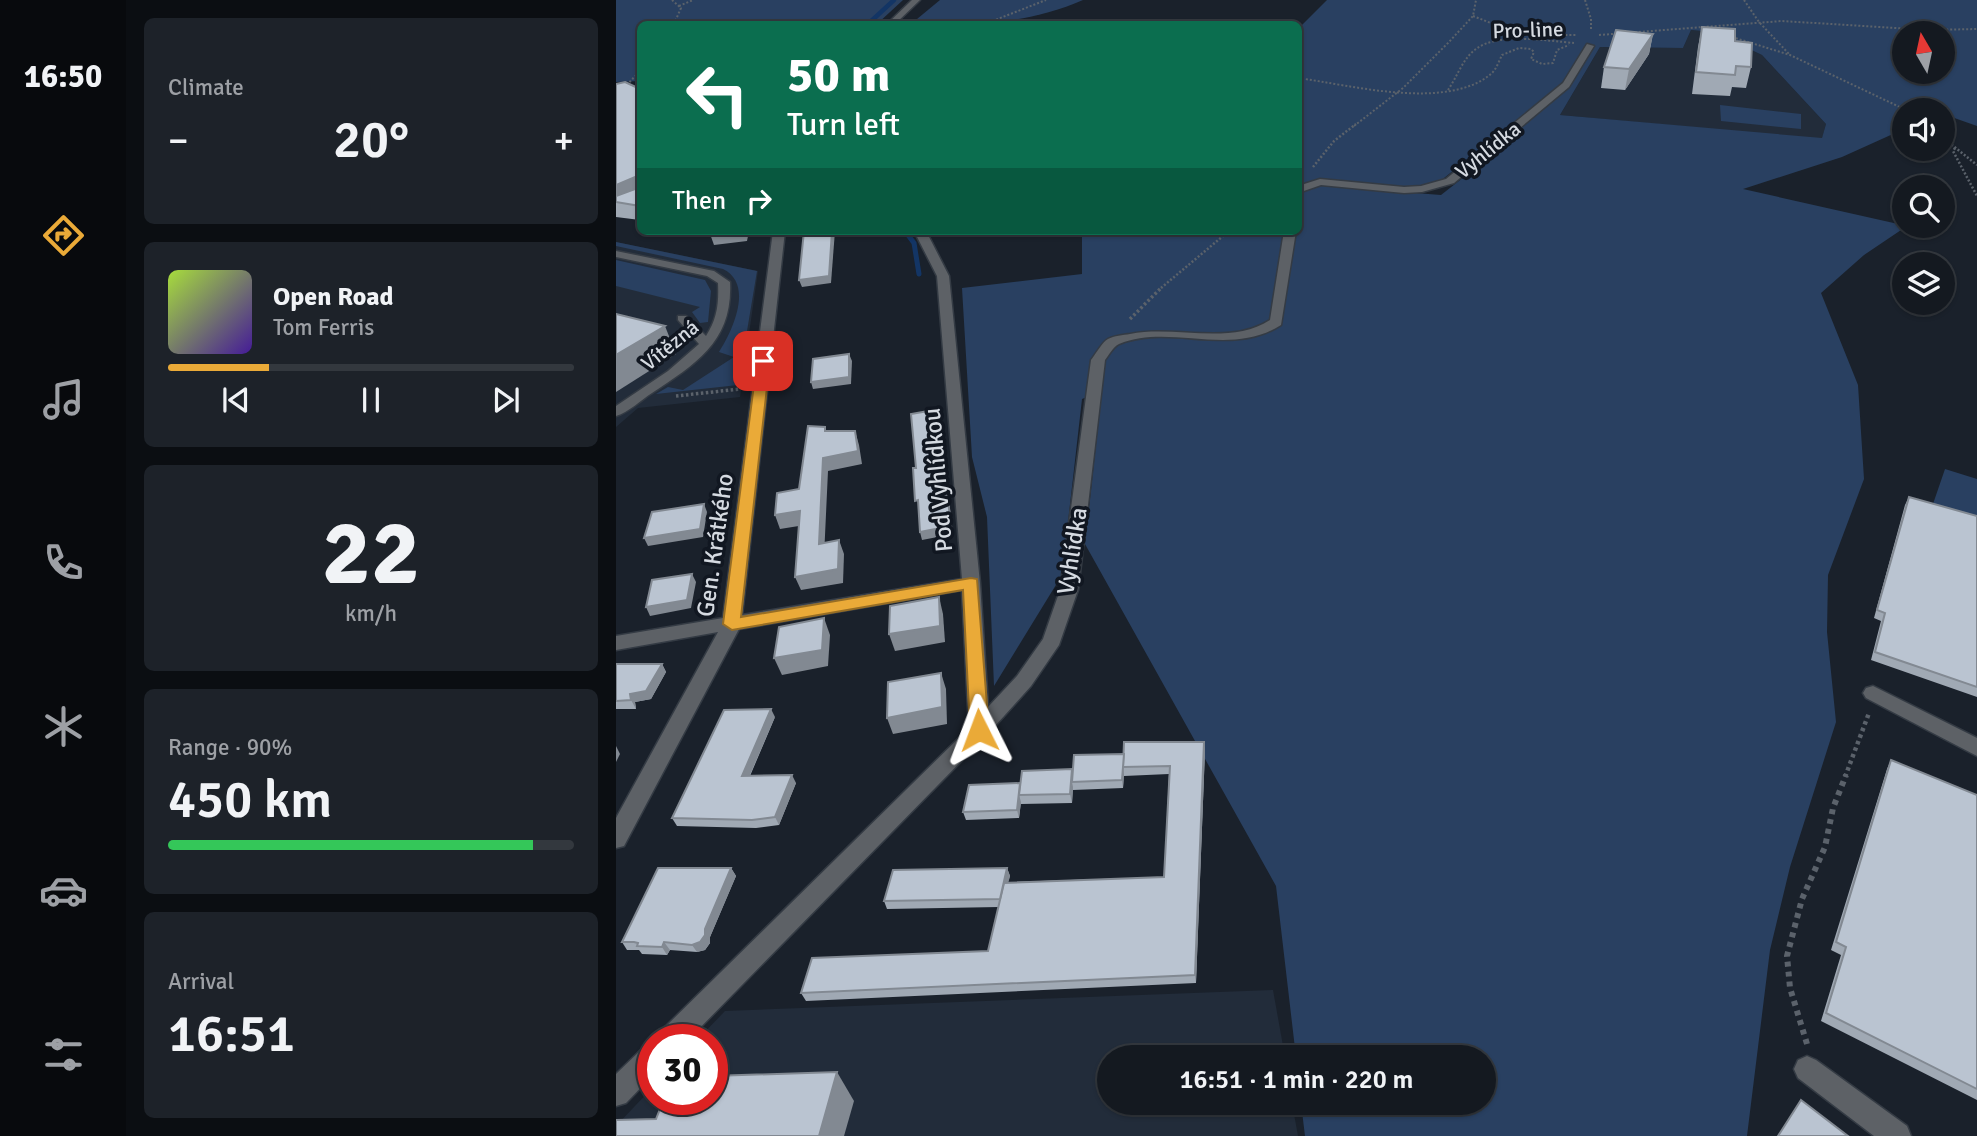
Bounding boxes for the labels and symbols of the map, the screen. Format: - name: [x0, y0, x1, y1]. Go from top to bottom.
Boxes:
- street label: Pro-line: [1492, 16, 1564, 44]
- north arrow: [1892, 21, 1955, 84]
- street label: Vyhlídka: [1450, 116, 1526, 184]
- street label: Vítězná: [636, 314, 704, 376]
- pin: [733, 331, 793, 391]
- street label: Pod Vyhlídkou: [917, 407, 959, 553]
- street label: Gen. Krátkého: [690, 471, 740, 619]
- street label: Vyhlídka: [1050, 505, 1094, 597]
- position arrow: [942, 693, 1016, 767]
- speed limit sign: 30: [637, 1024, 728, 1115]

